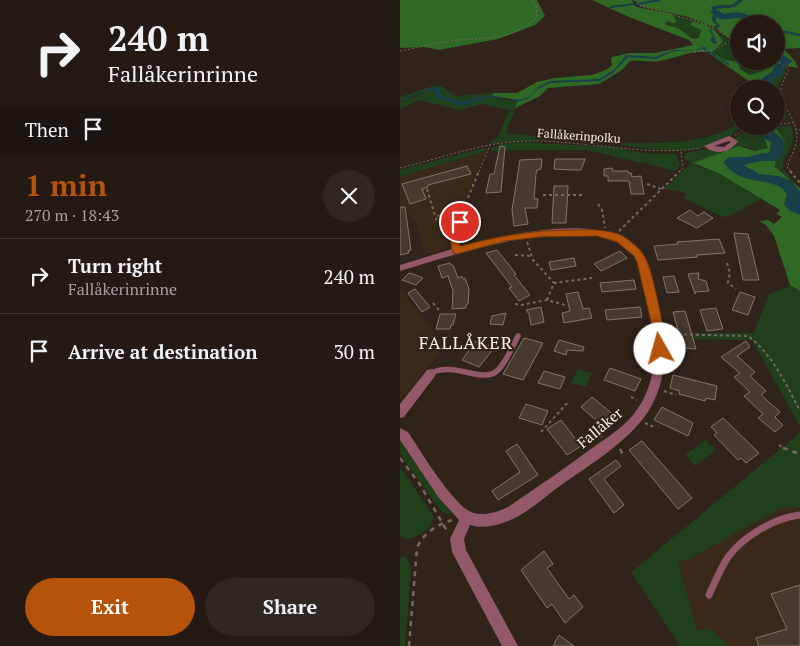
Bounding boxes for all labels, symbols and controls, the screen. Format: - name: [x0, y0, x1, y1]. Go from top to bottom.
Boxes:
- text: 240 m: [108, 15, 209, 61]
- map controls: [730, 15, 785, 135]
- button: sound: [730, 15, 785, 70]
- icon: right: [25, 20, 90, 85]
- text: Fallåkerinrinne: [108, 59, 258, 88]
- button: search: [730, 80, 785, 135]
- icon: arrive: [79, 115, 107, 143]
- text: Then: [25, 117, 69, 142]
- street label: Fallåkerinpolku: [537, 125, 621, 146]
- text: 1 min: [25, 165, 107, 205]
- button: close: [323, 170, 375, 222]
- pin: [439, 201, 481, 243]
- text: 270 m · 18:43: [25, 204, 119, 226]
- icon: arrive: [446, 208, 474, 236]
- text: Turn right: [68, 253, 162, 278]
- icon: right: [25, 262, 53, 290]
- text: 240 m: [324, 264, 375, 289]
- text: Fallåkerinrinne: [68, 278, 177, 300]
- position arrow: [633, 322, 685, 374]
- district label: FALLÅKER: [419, 330, 513, 354]
- icon: arrive: [25, 337, 53, 365]
- text: Arrive at destination: [68, 339, 257, 364]
- text: 30 m: [334, 339, 375, 364]
- street label: Fallåker: [573, 402, 626, 452]
- button: Exit: [25, 578, 195, 636]
- button: Share: [205, 578, 375, 636]

